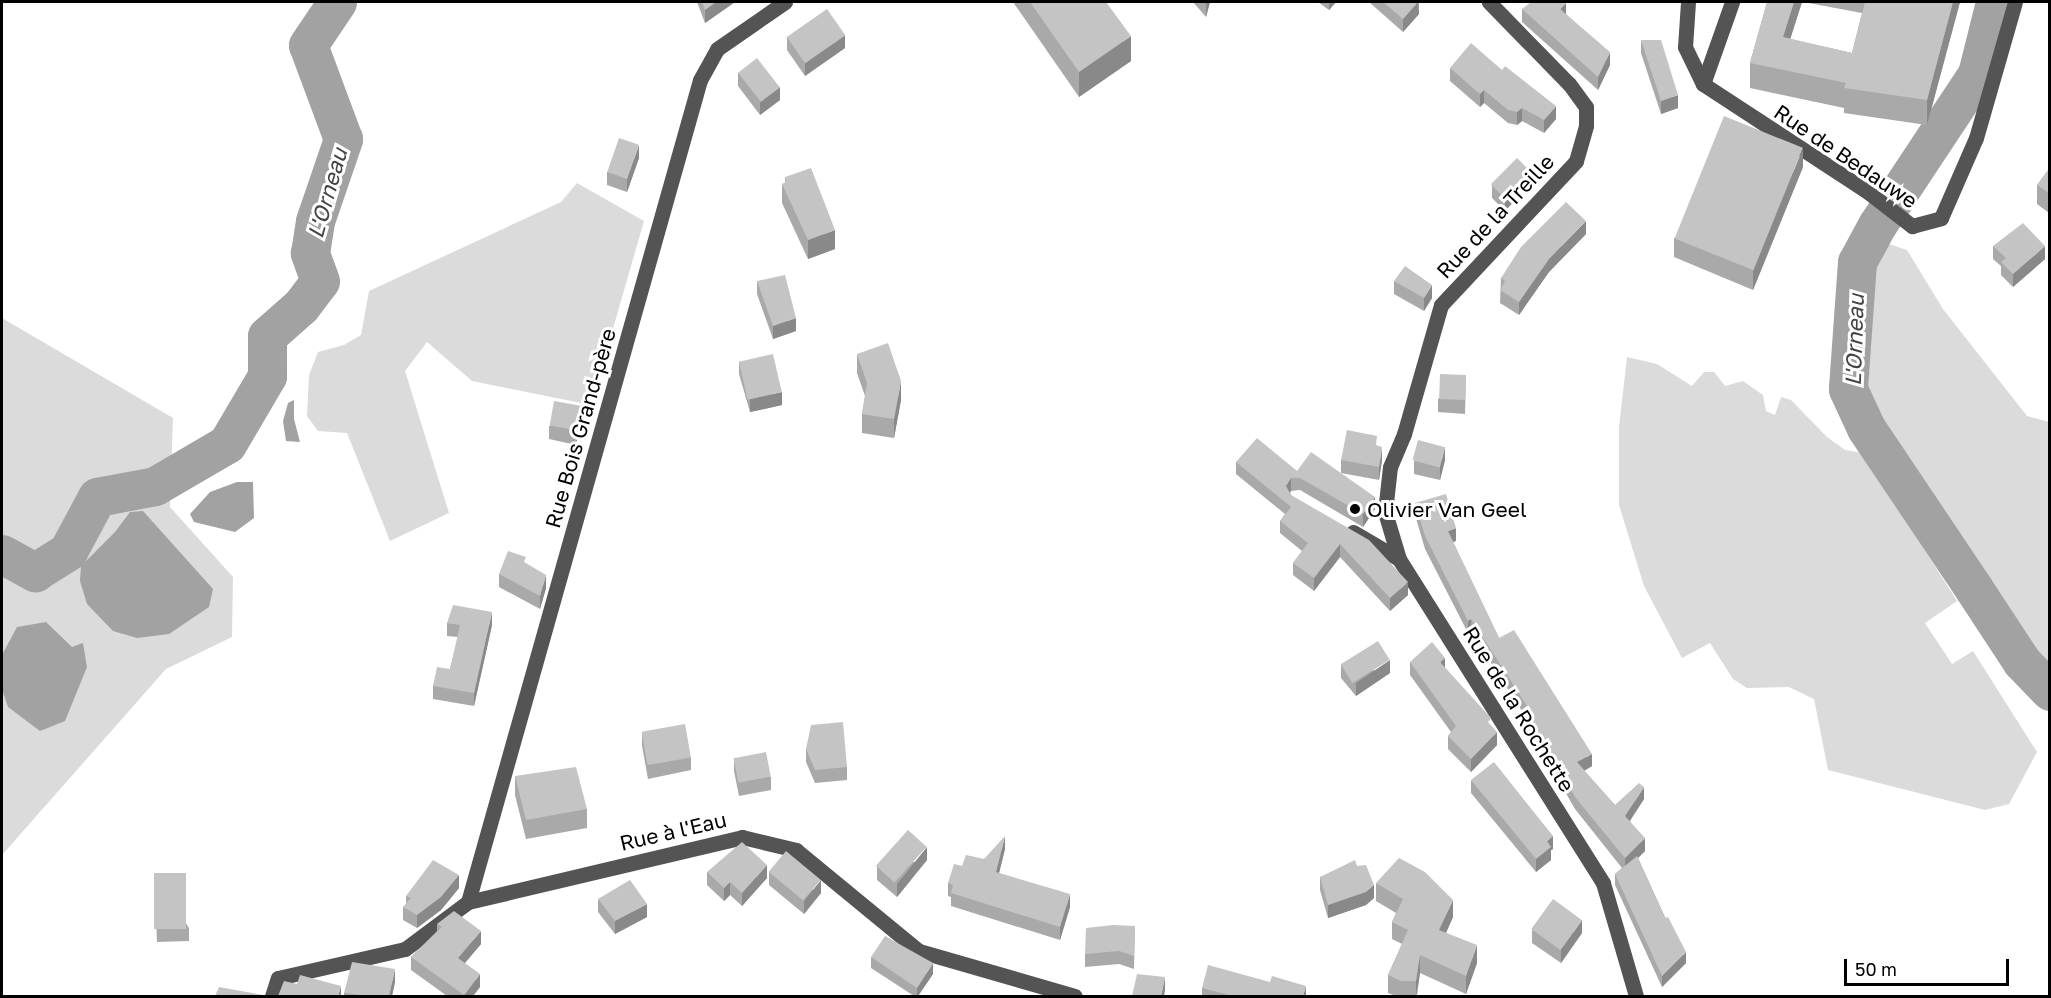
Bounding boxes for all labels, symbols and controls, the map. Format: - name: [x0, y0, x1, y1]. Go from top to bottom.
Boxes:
- street label: Rue de Bedauwe: [1770, 99, 1922, 213]
- water label: L'Orneau: [302, 145, 352, 241]
- street label: Rue de la Treille: [1431, 149, 1559, 283]
- water label: L'Orneau: [1839, 294, 1869, 386]
- street label: Rue Bois Grand-père: [539, 325, 621, 531]
- place label: Olivier Van Geel: [1367, 496, 1527, 522]
- marker: Olivier Van Geel: [1348, 502, 1362, 516]
- street label: Rue de la Rochette: [1458, 622, 1580, 796]
- street label: Rue à l'Eau: [617, 806, 729, 856]
- scale bar: [1847, 947, 2012, 985]
- text: 50 m: [1855, 958, 1897, 980]

